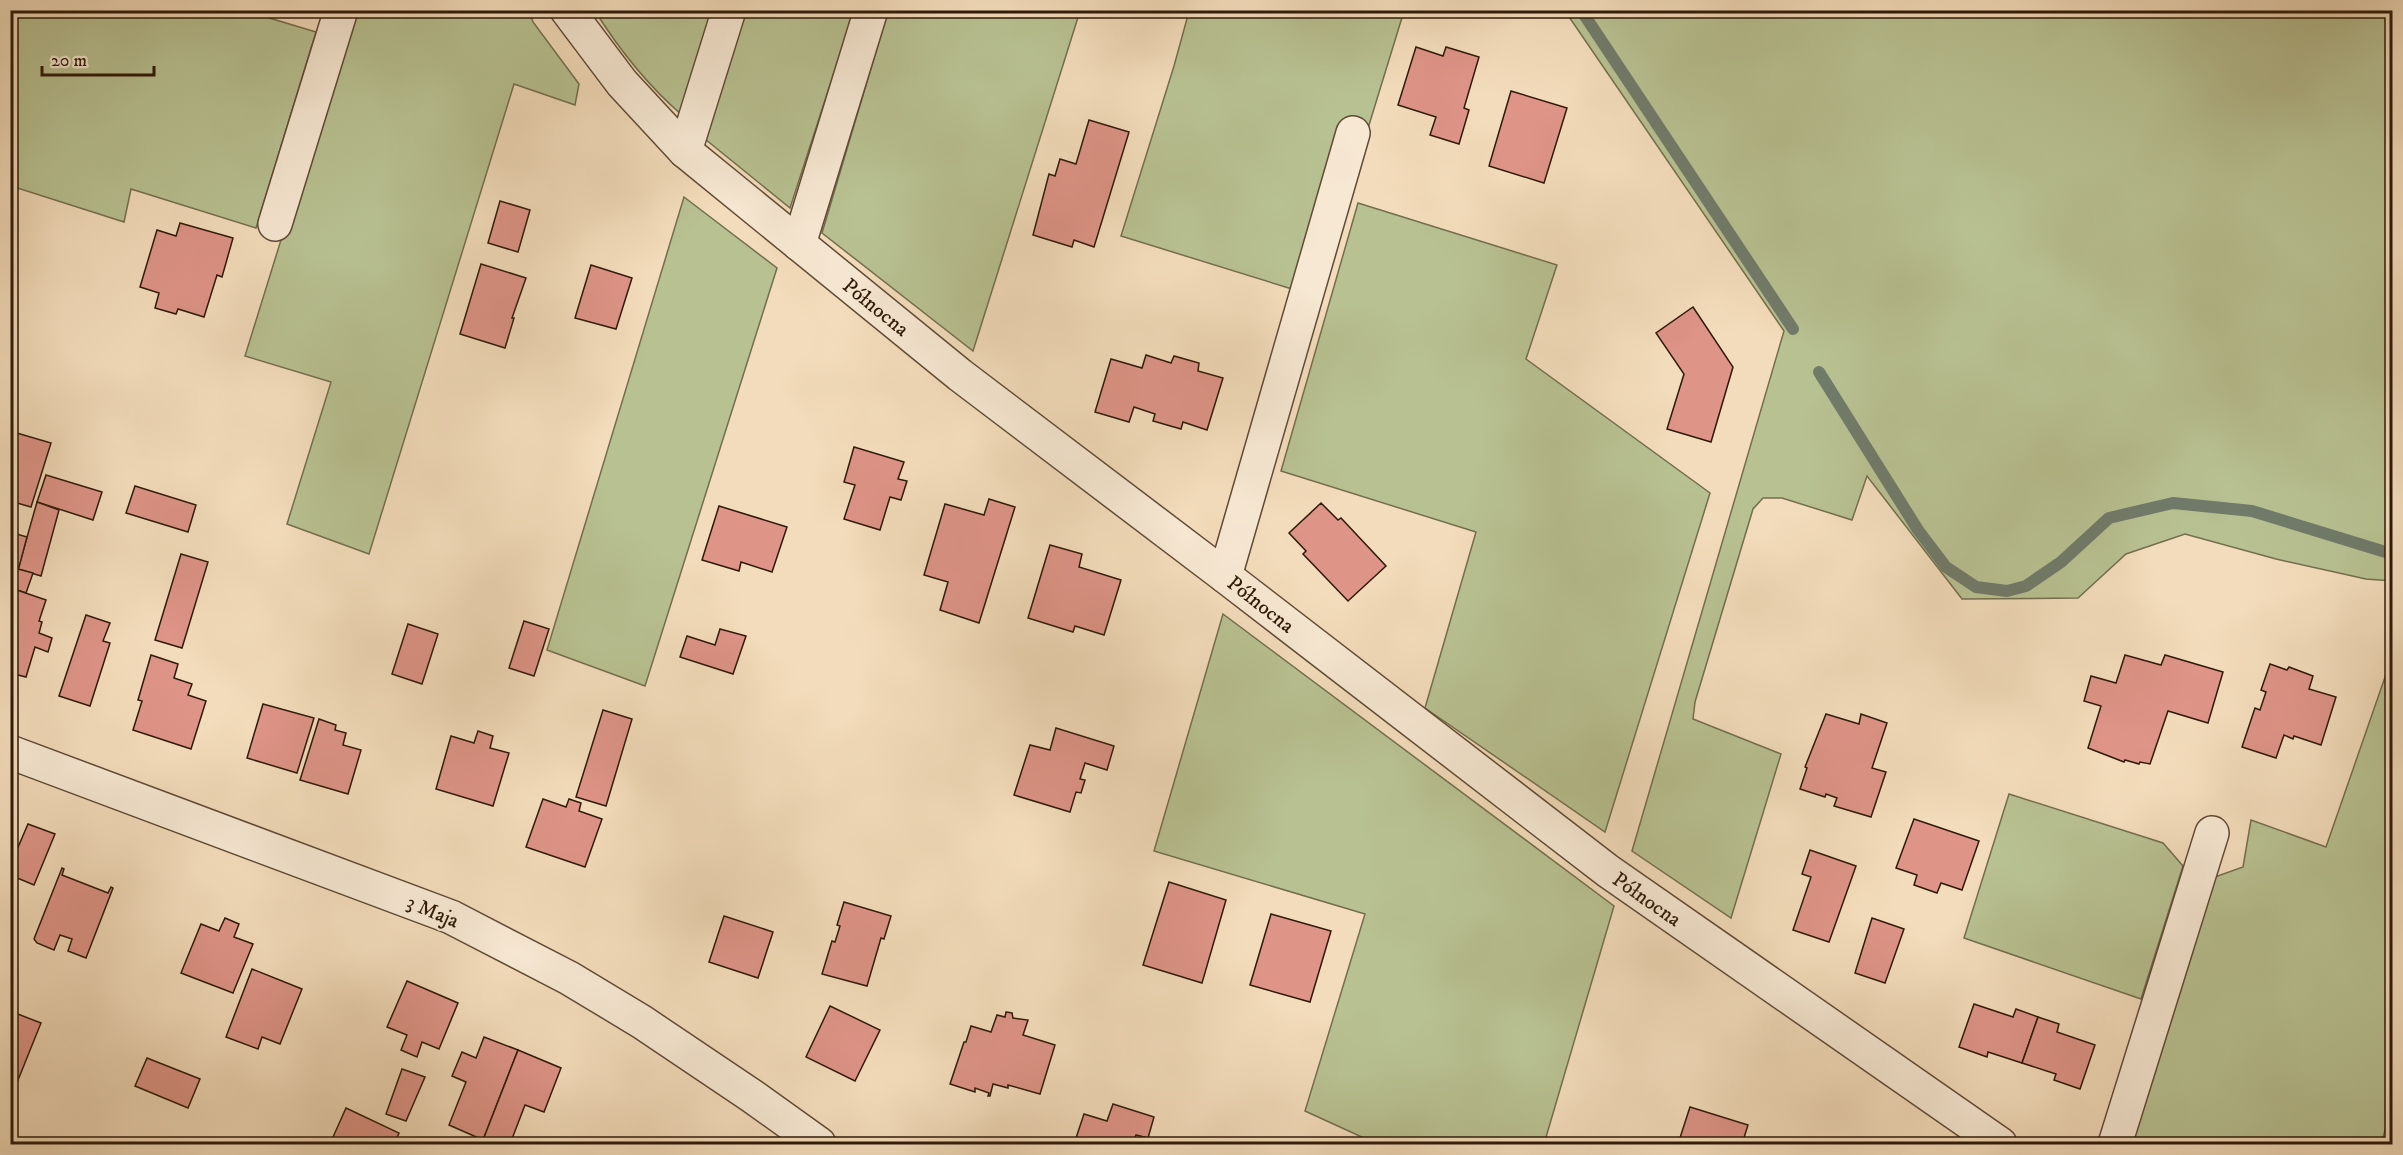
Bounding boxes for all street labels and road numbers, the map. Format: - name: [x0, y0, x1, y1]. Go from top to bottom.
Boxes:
- street label: Północna: [837, 273, 914, 343]
- street label: Północna: [1222, 570, 1299, 639]
- street label: Północna: [1607, 867, 1686, 933]
- street label: 3 Maja: [402, 889, 463, 935]

